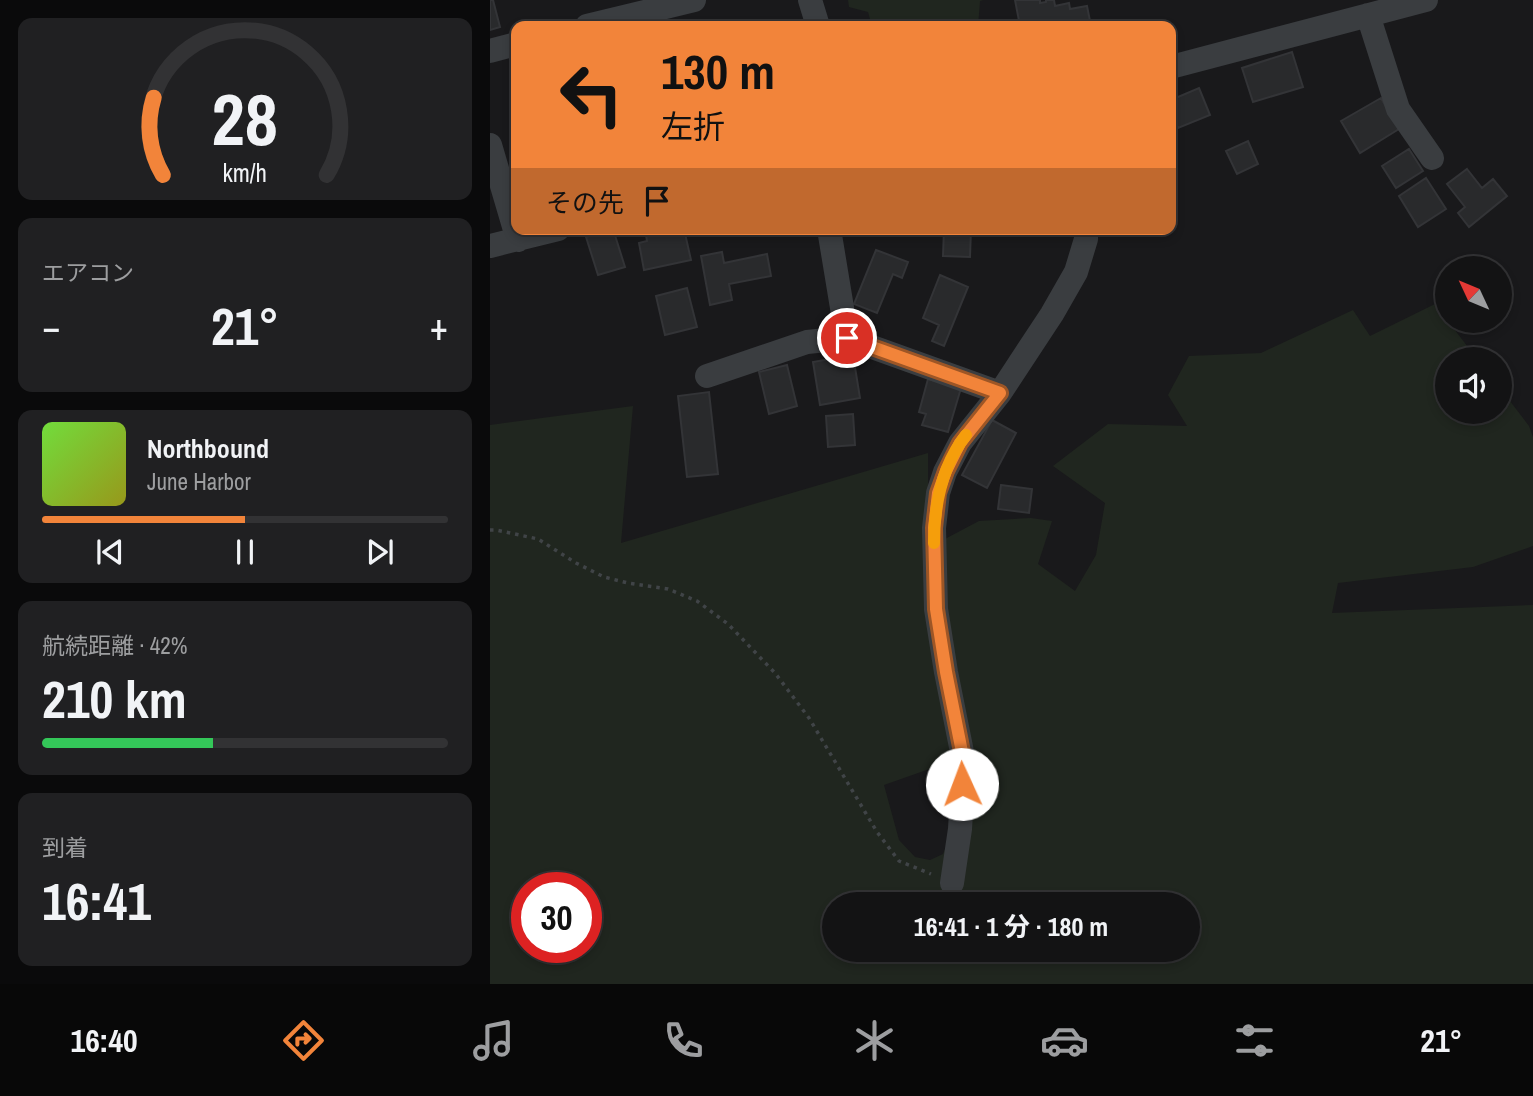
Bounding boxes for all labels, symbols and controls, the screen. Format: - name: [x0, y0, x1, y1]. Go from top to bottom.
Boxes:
- text: 130 m: [661, 38, 775, 104]
- icon: left: [546, 49, 637, 140]
- text: 28: [212, 70, 278, 168]
- text: 左折: [661, 105, 725, 148]
- text: km/h: [223, 156, 267, 190]
- icon: arrive: [638, 182, 676, 220]
- text: その先: [546, 185, 624, 220]
- north arrow: [1435, 256, 1512, 332]
- map controls: [1435, 256, 1512, 424]
- text: エアコン: [42, 257, 134, 288]
- text: 21°: [211, 291, 279, 361]
- text: −: [42, 301, 60, 352]
- text: +: [430, 301, 448, 352]
- pin: [817, 308, 877, 368]
- icon: arrive: [828, 319, 866, 357]
- button: sound: [1435, 347, 1512, 424]
- text: Northbound: [147, 431, 269, 466]
- text: June Harbor: [147, 466, 251, 497]
- icon: previous: [91, 533, 129, 571]
- icon: pause: [226, 533, 264, 571]
- icon: next: [361, 533, 399, 571]
- text: 航続距離 · 42%: [42, 630, 187, 661]
- text: 210 km: [42, 664, 187, 734]
- position arrow: [925, 747, 999, 821]
- text: 到着: [42, 832, 88, 863]
- text: 16:41: [42, 866, 151, 936]
- speed limit sign: 30: [511, 872, 602, 963]
- text: 16:41 · 1 分 · 180 m: [914, 909, 1108, 944]
- icon: directions: [279, 1016, 328, 1065]
- icon: music: [469, 1016, 518, 1065]
- icon: phone: [659, 1016, 708, 1065]
- icon: climate: [850, 1016, 899, 1065]
- icon: car: [1040, 1016, 1089, 1065]
- icon: filters: [1230, 1016, 1279, 1065]
- text: 16:40: [71, 1019, 138, 1062]
- text: 21°: [1420, 1019, 1462, 1062]

